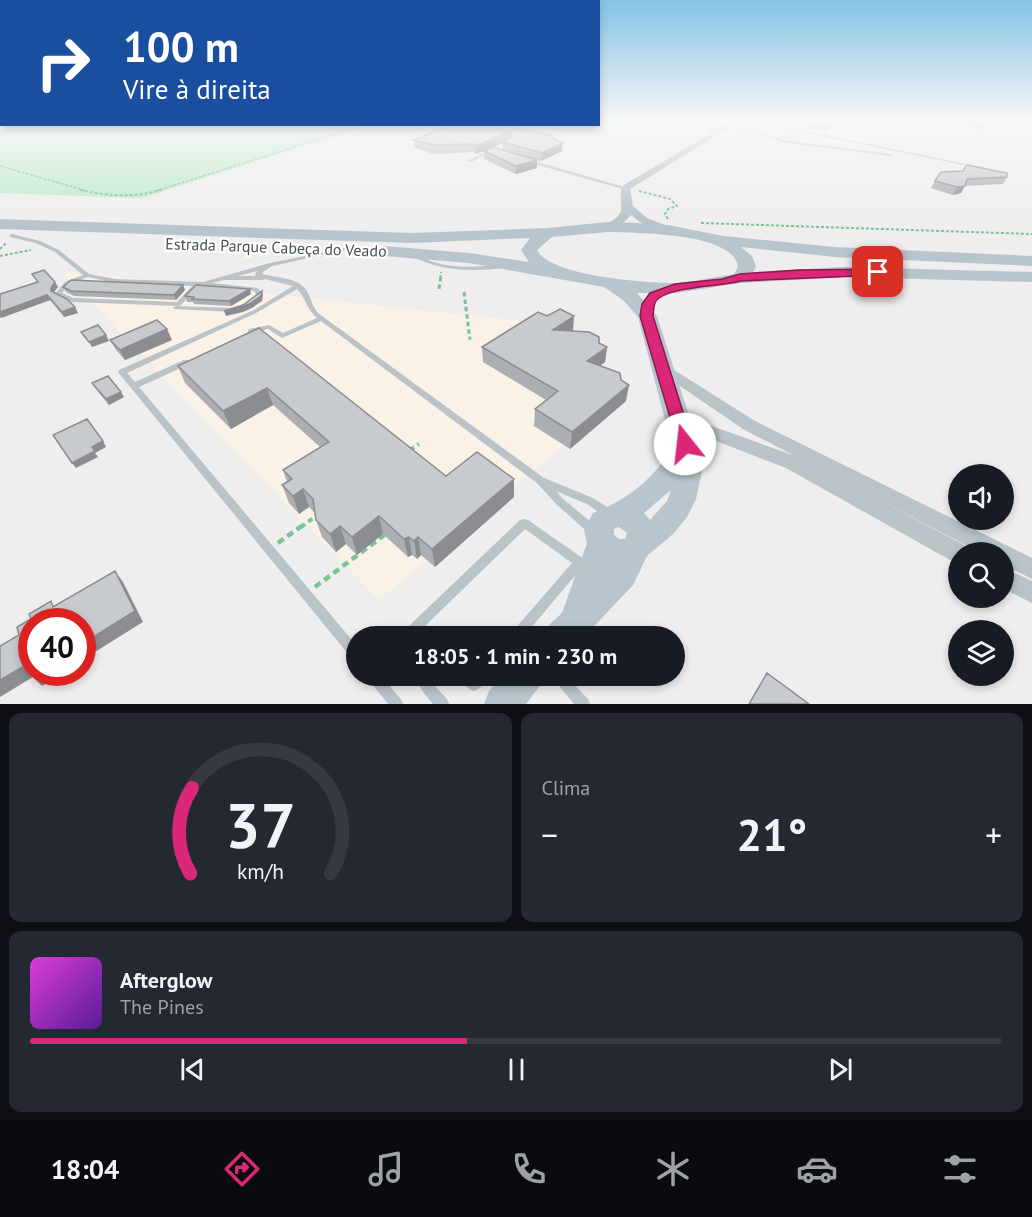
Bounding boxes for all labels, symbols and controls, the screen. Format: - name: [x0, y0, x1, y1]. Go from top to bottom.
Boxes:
- text: 100 m: [123, 19, 239, 74]
- icon: right: [24, 24, 102, 102]
- text: Vire à direita: [123, 72, 271, 106]
- street label: Estrada Parque Cabeça do Veado: [165, 233, 387, 261]
- pin: [852, 246, 903, 297]
- icon: arrive: [861, 255, 894, 288]
- position arrow: [653, 412, 717, 476]
- map controls: [948, 464, 1014, 686]
- button: sound: [948, 464, 1014, 530]
- button: search: [948, 542, 1014, 608]
- speed limit sign: 40: [18, 608, 96, 686]
- button: layers: [948, 620, 1014, 686]
- text: 18:05 · 1 min · 230 m: [414, 642, 617, 670]
- text: Clima: [542, 775, 590, 801]
- text: 37: [225, 784, 296, 865]
- text: 21°: [736, 805, 807, 863]
- text: −: [542, 813, 558, 856]
- text: +: [985, 813, 1002, 856]
- text: km/h: [237, 858, 284, 886]
- text: Afterglow: [120, 966, 212, 994]
- text: The Pines: [120, 994, 204, 1020]
- icon: previous: [176, 1053, 209, 1086]
- icon: pause: [500, 1053, 533, 1086]
- icon: next: [824, 1053, 857, 1086]
- icon: directions: [221, 1148, 263, 1190]
- icon: music: [365, 1148, 407, 1190]
- icon: phone: [508, 1148, 550, 1190]
- icon: climate: [652, 1148, 694, 1190]
- icon: car: [796, 1148, 838, 1190]
- icon: filters: [939, 1148, 981, 1190]
- text: 18:04: [51, 1152, 119, 1186]

